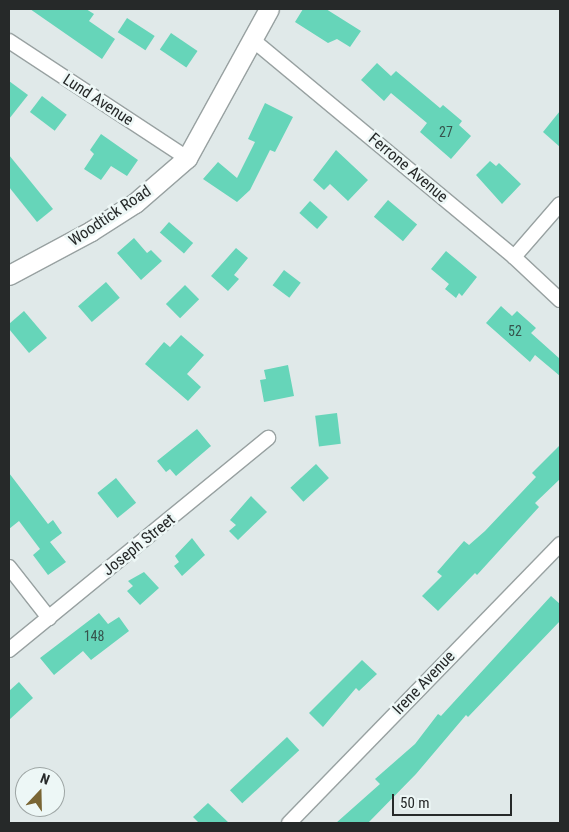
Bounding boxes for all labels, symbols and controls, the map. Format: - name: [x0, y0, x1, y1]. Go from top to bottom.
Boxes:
- street label: Lund Avenue: [59, 70, 137, 130]
- house number: 27: [439, 124, 453, 140]
- street label: Ferrone Avenue: [364, 129, 452, 207]
- street label: Woodtick Road: [65, 182, 155, 250]
- house number: 52: [508, 323, 522, 339]
- street label: Joseph Street: [99, 510, 179, 580]
- house number: 148: [84, 628, 104, 644]
- street label: Irene Avenue: [389, 647, 459, 719]
- north arrow: [15, 767, 65, 817]
- text: N: [38, 770, 52, 788]
- scale bar: [394, 784, 514, 816]
- text: 50 m: [400, 794, 430, 812]

